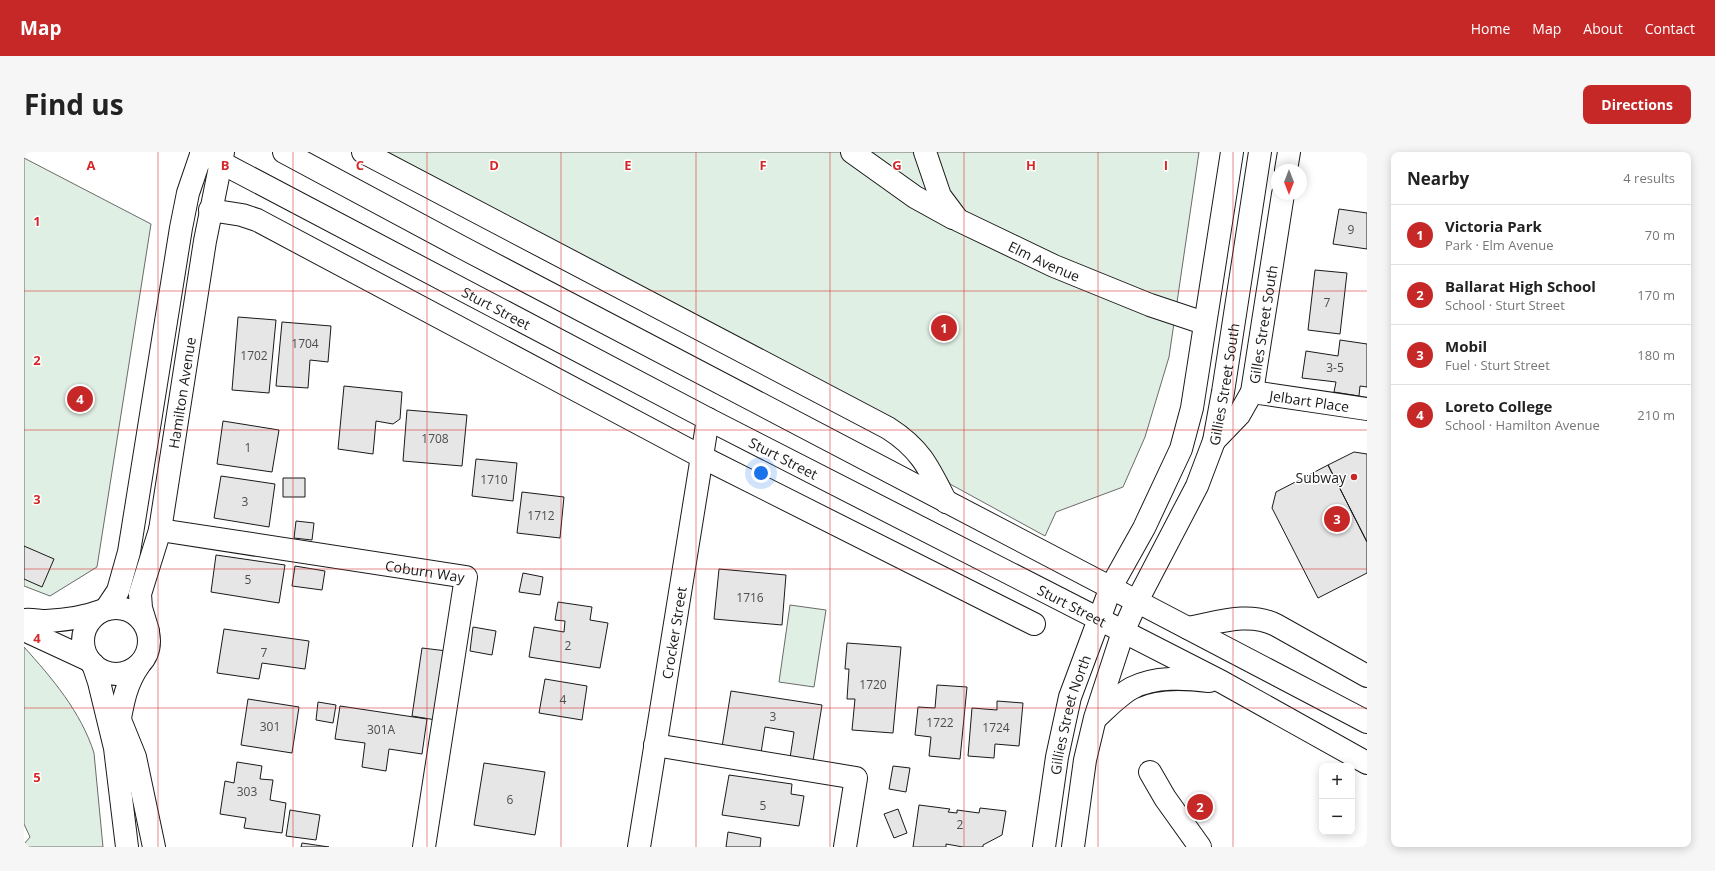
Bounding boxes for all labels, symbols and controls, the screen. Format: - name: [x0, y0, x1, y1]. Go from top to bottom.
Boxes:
- text: Map: [20, 15, 61, 41]
- text: Home: [1471, 19, 1510, 38]
- text: Map: [1532, 19, 1561, 38]
- text: About: [1583, 19, 1623, 38]
- text: Contact: [1645, 19, 1695, 38]
- text: Find us: [24, 85, 124, 123]
- button: Directions: [1583, 85, 1691, 124]
- text: A: [87, 156, 96, 174]
- text: B: [221, 156, 230, 174]
- text: C: [356, 156, 364, 174]
- text: D: [489, 156, 499, 174]
- text: E: [624, 156, 632, 174]
- text: F: [759, 156, 767, 174]
- text: G: [892, 156, 902, 174]
- text: H: [1026, 156, 1036, 174]
- text: I: [1164, 156, 1168, 174]
- north arrow: [1271, 164, 1307, 200]
- text: Nearby: [1407, 167, 1469, 190]
- text: 4 results: [1623, 169, 1675, 187]
- text: 1: [33, 212, 41, 230]
- text: Victoria Park: [1445, 216, 1542, 236]
- house number: 9: [1348, 221, 1355, 238]
- text: 1: [1416, 226, 1424, 244]
- text: 70 m: [1645, 226, 1675, 244]
- street label: Elm Avenue: [1005, 236, 1083, 285]
- text: Park · Elm Avenue: [1445, 236, 1554, 254]
- street label: Gilles Street South: [1244, 264, 1281, 385]
- text: Ballarat High School: [1445, 276, 1596, 296]
- street label: Sturt Street: [459, 282, 534, 333]
- text: 2: [1416, 286, 1424, 304]
- text: 170 m: [1637, 286, 1675, 304]
- house number: 7: [1324, 294, 1331, 311]
- text: School · Sturt Street: [1445, 296, 1565, 314]
- pin: 1: [931, 313, 957, 343]
- street label: Gillies Street South: [1204, 322, 1243, 447]
- house number: 1704: [291, 335, 319, 352]
- street label: Hamilton Avenue: [163, 336, 199, 450]
- text: Mobil: [1445, 336, 1487, 356]
- text: 3: [1416, 346, 1424, 364]
- text: 180 m: [1637, 346, 1675, 364]
- house number: 1702: [240, 347, 268, 364]
- text: 2: [33, 351, 41, 369]
- text: Fuel · Sturt Street: [1445, 356, 1550, 374]
- house number: 3-5: [1326, 359, 1344, 376]
- pin: 4: [67, 384, 93, 414]
- street label: Jelbart Place: [1266, 385, 1351, 416]
- text: Loreto College: [1445, 396, 1552, 416]
- text: 4: [1416, 406, 1424, 424]
- text: 210 m: [1637, 406, 1675, 424]
- text: School · Hamilton Avenue: [1445, 416, 1600, 434]
- house number: 1708: [421, 430, 449, 447]
- street label: Sturt Street: [746, 432, 821, 483]
- house number: 1: [245, 439, 251, 456]
- your location: [751, 463, 771, 483]
- place label: Subway: [1296, 468, 1347, 487]
- house number: 1710: [480, 471, 508, 488]
- marker: Subway: [1349, 472, 1359, 482]
- text: 3: [33, 490, 41, 508]
- house number: 3: [242, 493, 249, 510]
- pin: 3: [1324, 504, 1350, 534]
- house number: 1712: [527, 507, 555, 524]
- street label: Coburn Way: [384, 555, 467, 586]
- house number: 5: [245, 571, 252, 588]
- street label: Sturt Street: [1034, 580, 1110, 631]
- street label: Crocker Street: [657, 585, 690, 680]
- house number: 1716: [736, 589, 764, 606]
- text: 4: [33, 629, 41, 647]
- house number: 2: [565, 637, 572, 654]
- house number: 7: [261, 644, 268, 661]
- street label: Gillies Street North: [1045, 652, 1094, 776]
- house number: 1720: [859, 676, 887, 693]
- house number: 4: [560, 691, 567, 708]
- house number: 3: [770, 708, 777, 725]
- house number: 1722: [926, 714, 954, 731]
- house number: 301: [260, 718, 280, 735]
- house number: 1724: [982, 719, 1010, 736]
- house number: 301A: [367, 721, 395, 738]
- map controls: [1319, 763, 1355, 835]
- button: +: [1319, 763, 1355, 799]
- text: 5: [33, 768, 41, 786]
- house number: 303: [237, 783, 257, 800]
- house number: 6: [507, 791, 514, 808]
- pin: 2: [1187, 792, 1213, 822]
- house number: 5: [760, 797, 767, 814]
- button: −: [1319, 799, 1355, 835]
- house number: 2: [957, 816, 964, 833]

